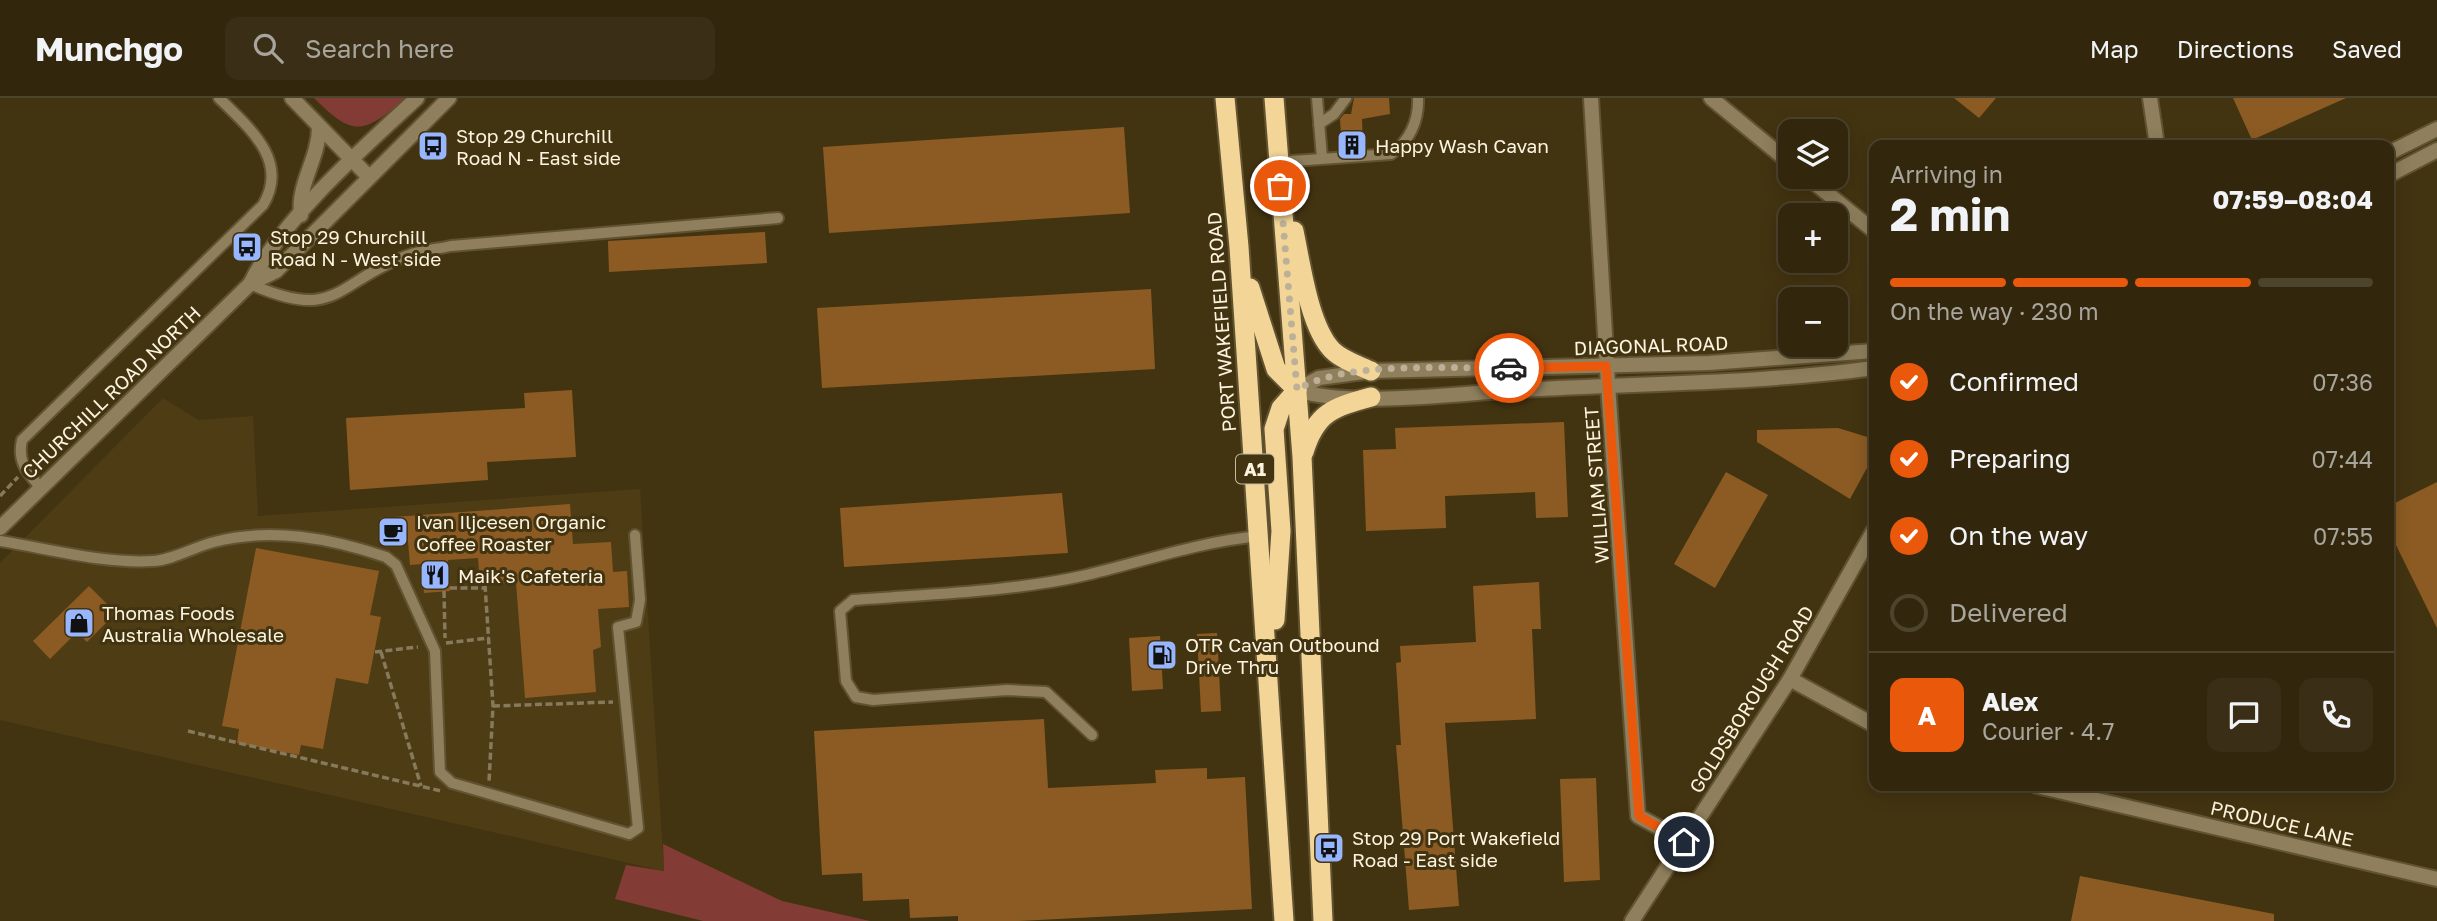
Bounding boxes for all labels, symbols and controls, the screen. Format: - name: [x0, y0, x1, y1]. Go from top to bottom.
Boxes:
- search box: [225, 17, 715, 80]
- text: Munchgo: [35, 29, 183, 68]
- icon: search: [249, 29, 287, 67]
- text: Search here: [305, 33, 454, 64]
- text: Map: [2090, 34, 2139, 63]
- text: Directions: [2177, 34, 2294, 63]
- text: Saved: [2332, 34, 2402, 63]
- map controls: [1778, 119, 1848, 357]
- button: layers: [1778, 119, 1848, 189]
- place label: Stop 29 Churchill Road N - East side: [456, 124, 621, 169]
- building icon: Happy Wash Cavan: [1335, 128, 1369, 162]
- bus stop icon: Stop 29 Churchill Road N - East side: [416, 129, 450, 163]
- place label: Happy Wash Cavan: [1375, 134, 1549, 157]
- pin: [1250, 156, 1310, 216]
- text: Arriving in: [1890, 160, 2003, 188]
- icon: bag: [1261, 167, 1299, 205]
- text: 07:59–08:04: [2212, 184, 2373, 215]
- text: 2 min: [1890, 186, 2010, 241]
- button: +: [1778, 203, 1848, 273]
- street label: PORT WAKEFIELD ROAD: [1202, 211, 1240, 433]
- place label: Stop 29 Churchill Road N - West side: [270, 225, 441, 270]
- bus stop icon: Stop 29 Churchill Road N - West side: [230, 230, 264, 264]
- button: −: [1778, 287, 1848, 357]
- text: On the way · 230 m: [1890, 297, 2099, 325]
- street label: CHURCHILL ROAD NORTH: [17, 301, 205, 483]
- street label: DIAGONAL ROAD: [1573, 331, 1729, 359]
- courier: [1474, 333, 1544, 403]
- icon: car: [1490, 349, 1528, 387]
- icon: check: [1890, 363, 1928, 401]
- text: Confirmed: [1949, 366, 2079, 397]
- text: 07:36: [2312, 368, 2373, 396]
- street label: WILLIAM STREET: [1579, 405, 1613, 564]
- icon: check: [1890, 440, 1928, 478]
- text: Preparing: [1949, 443, 2071, 474]
- text: 07:44: [2312, 445, 2373, 473]
- road number: A1: [1236, 454, 1274, 484]
- place label: Ivan Iljcesen Organic Coffee Roaster: [416, 510, 606, 555]
- cafe icon: Ivan Iljcesen Organic Coffee Roaster: [376, 515, 410, 549]
- icon: check: [1890, 517, 1928, 555]
- text: On the way: [1949, 520, 2088, 551]
- text: 07:55: [2313, 522, 2373, 550]
- restaurant icon: Maik's Cafeteria: [418, 558, 452, 592]
- place label: Maik's Cafeteria: [458, 564, 604, 587]
- text: Delivered: [1949, 597, 2068, 628]
- place label: Thomas Foods Australia Wholesale: [102, 601, 284, 646]
- street label: GOLDSBOROUGH ROAD: [1684, 601, 1818, 797]
- shop icon: Thomas Foods Australia Wholesale: [62, 606, 96, 640]
- place label: OTR Cavan Outbound Drive Thru: [1185, 633, 1380, 678]
- fuel station icon: OTR Cavan Outbound Drive Thru: [1145, 638, 1179, 672]
- button: chat: [2207, 678, 2281, 752]
- button: phone: [2299, 678, 2373, 752]
- text: Alex: [1982, 686, 2039, 717]
- text: A: [1918, 700, 1936, 731]
- text: Courier · 4.7: [1982, 717, 2114, 745]
- street label: PRODUCE LANE: [2208, 795, 2356, 851]
- pin: [1654, 812, 1714, 872]
- icon: home: [1665, 823, 1703, 861]
- place label: Stop 29 Port Wakefield Road - East side: [1352, 826, 1560, 871]
- bus stop icon: Stop 29 Port Wakefield Road - East side: [1312, 831, 1346, 865]

